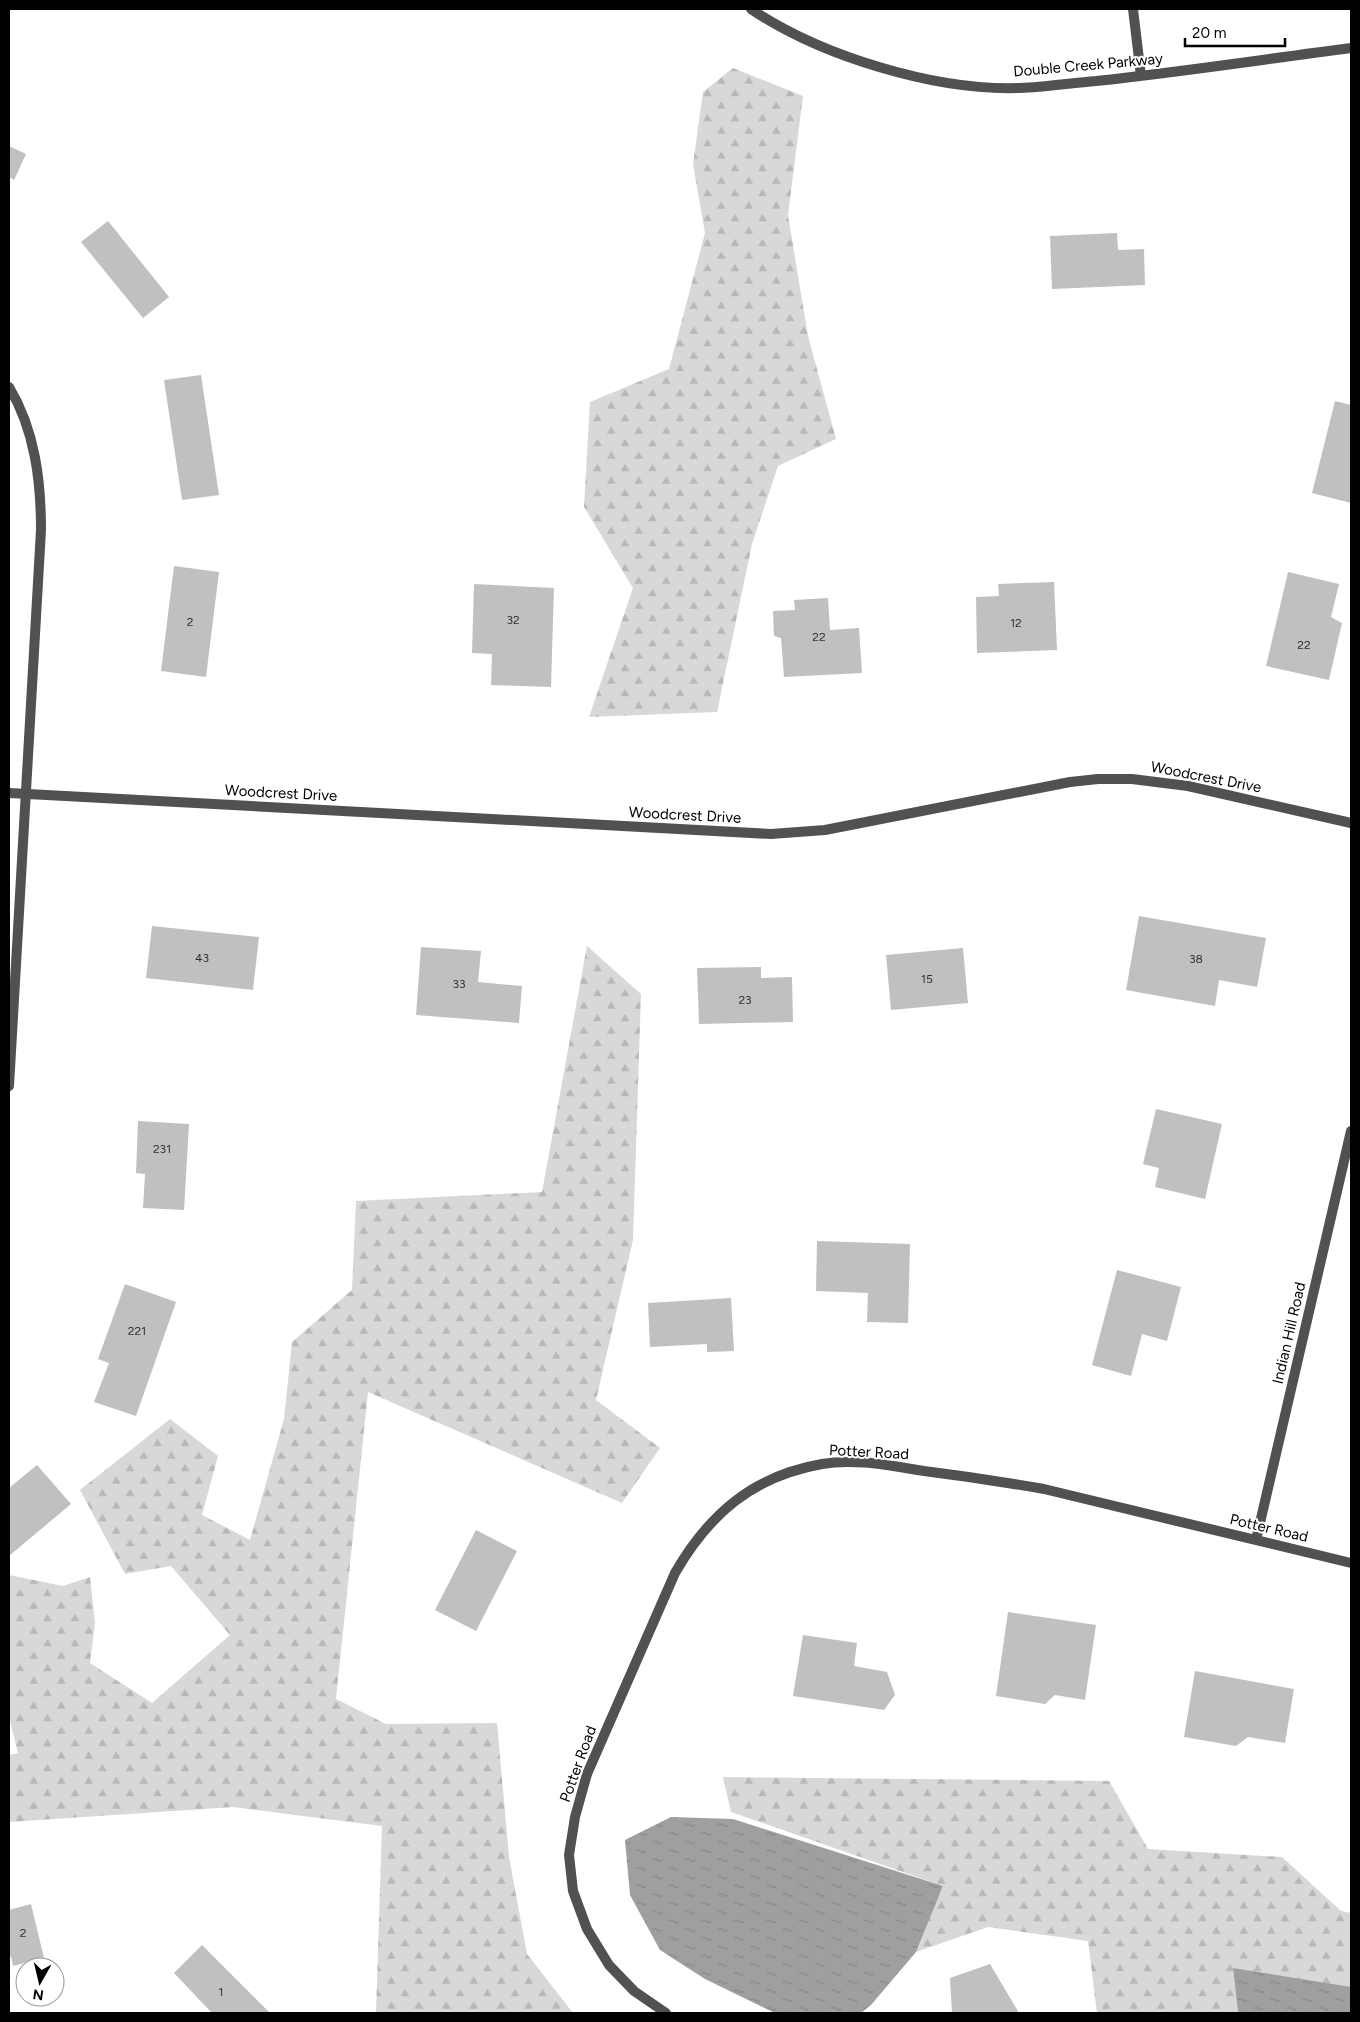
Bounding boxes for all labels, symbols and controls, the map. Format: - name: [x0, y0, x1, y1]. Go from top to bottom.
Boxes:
- scale bar: [1185, 15, 1285, 47]
- text: 20 m: [1192, 24, 1226, 42]
- street label: Double Creek Parkway: [1012, 49, 1164, 81]
- house number: 32: [506, 613, 520, 627]
- house number: 2: [187, 615, 193, 629]
- house number: 12: [1010, 616, 1022, 630]
- house number: 22: [812, 630, 826, 644]
- house number: 22: [1297, 638, 1311, 652]
- street label: Woodcrest Drive: [1149, 757, 1263, 797]
- street label: Woodcrest Drive: [224, 781, 338, 805]
- street label: Woodcrest Drive: [628, 803, 742, 827]
- house number: 43: [195, 951, 209, 965]
- house number: 38: [1189, 952, 1203, 966]
- house number: 15: [921, 972, 933, 986]
- house number: 33: [452, 977, 466, 991]
- house number: 23: [738, 993, 752, 1007]
- house number: 231: [153, 1142, 171, 1156]
- street label: Indian Hill Road: [1269, 1280, 1309, 1386]
- house number: 221: [128, 1324, 146, 1338]
- street label: Potter Road: [829, 1441, 909, 1463]
- street label: Potter Road: [1228, 1510, 1310, 1546]
- street label: Potter Road: [556, 1723, 600, 1805]
- house number: 2: [20, 1926, 26, 1940]
- north arrow: [15, 1957, 65, 2007]
- text: N: [32, 1985, 45, 2004]
- house number: 1: [219, 1985, 223, 1999]

